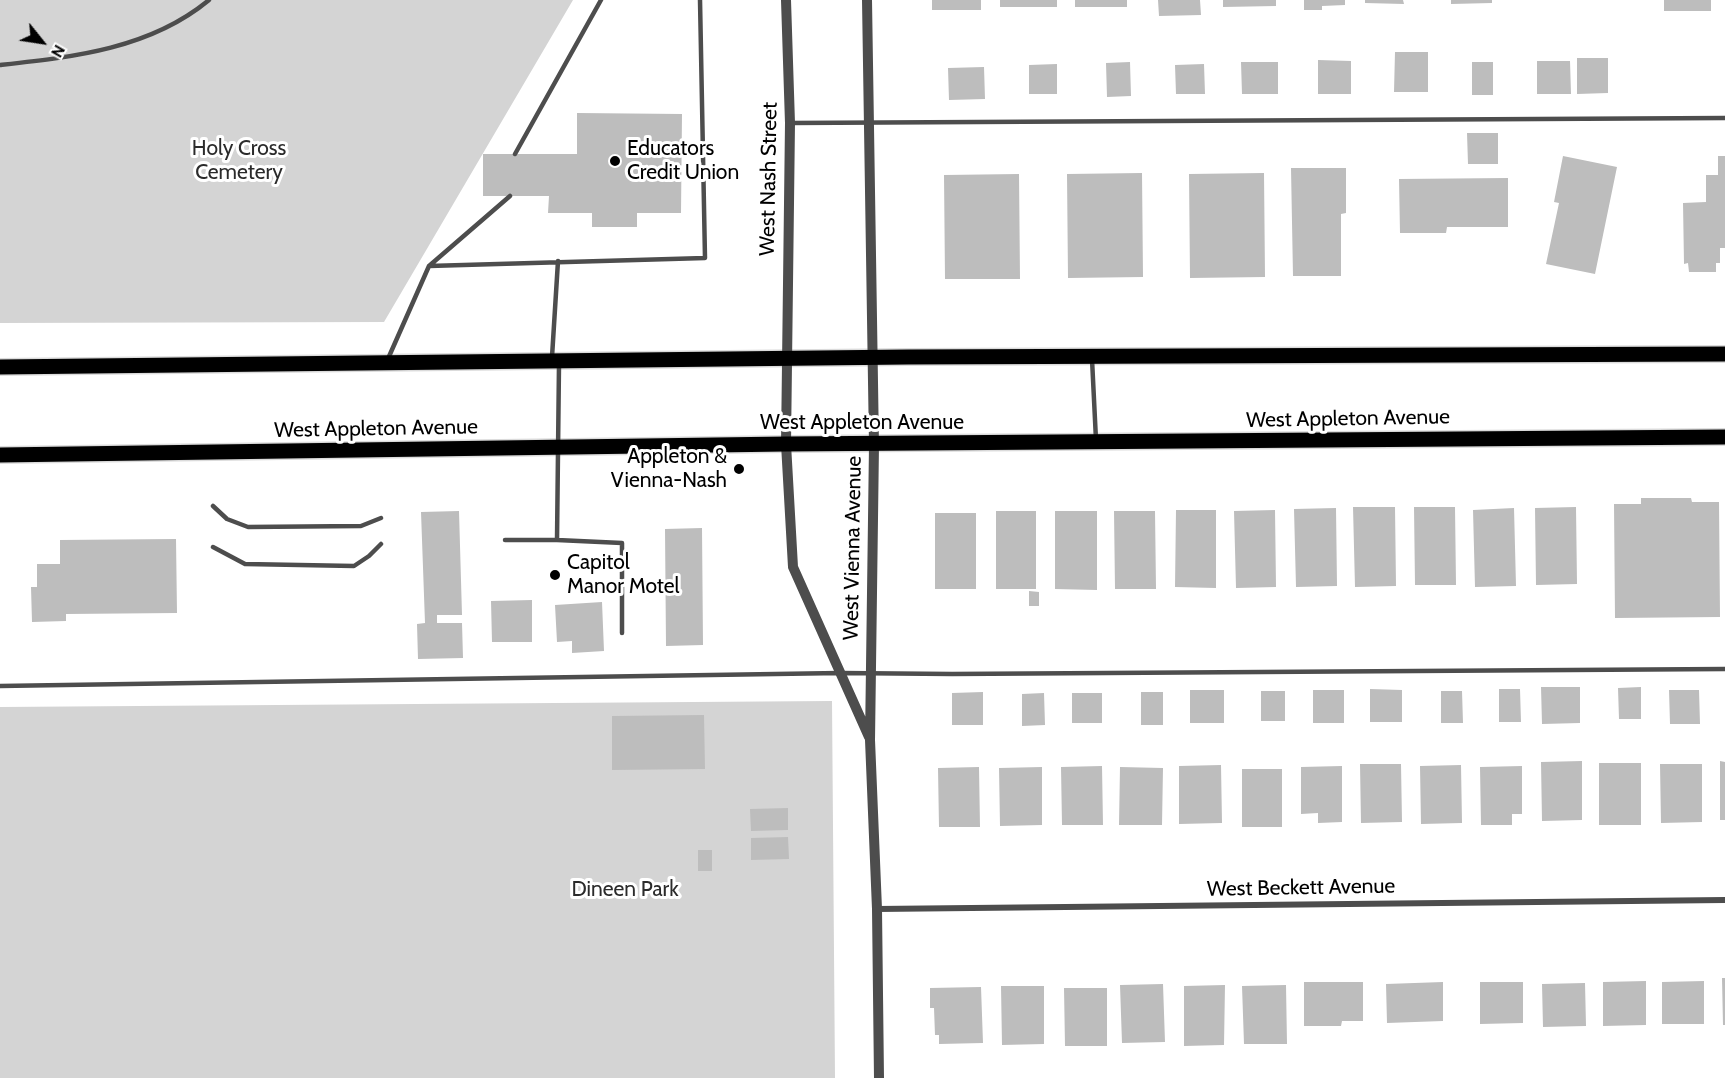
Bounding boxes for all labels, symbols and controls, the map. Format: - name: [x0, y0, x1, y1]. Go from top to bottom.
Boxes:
- north arrow: [12, 12, 72, 72]
- text: N: [47, 42, 69, 61]
- street label: West Nash Street: [755, 102, 783, 256]
- park label: Holy Cross Cemetery: [192, 136, 286, 186]
- place label: Educators Credit Union: [627, 136, 739, 186]
- marker: Educators Credit Union: [608, 154, 622, 168]
- street label: West Appleton Avenue: [1246, 405, 1450, 433]
- street label: West Appleton Avenue: [760, 410, 964, 436]
- street label: West Appleton Avenue: [274, 415, 478, 443]
- place label: Appleton & Vienna-Nash: [611, 444, 727, 494]
- street label: West Vienna Avenue: [839, 456, 867, 640]
- marker: Appleton & Vienna-Nash: [732, 462, 746, 476]
- place label: Capitol Manor Motel: [567, 550, 680, 600]
- marker: Capitol Manor Motel: [548, 568, 562, 582]
- street label: West Beckett Avenue: [1207, 874, 1395, 902]
- park label: Dineen Park: [571, 877, 679, 903]

